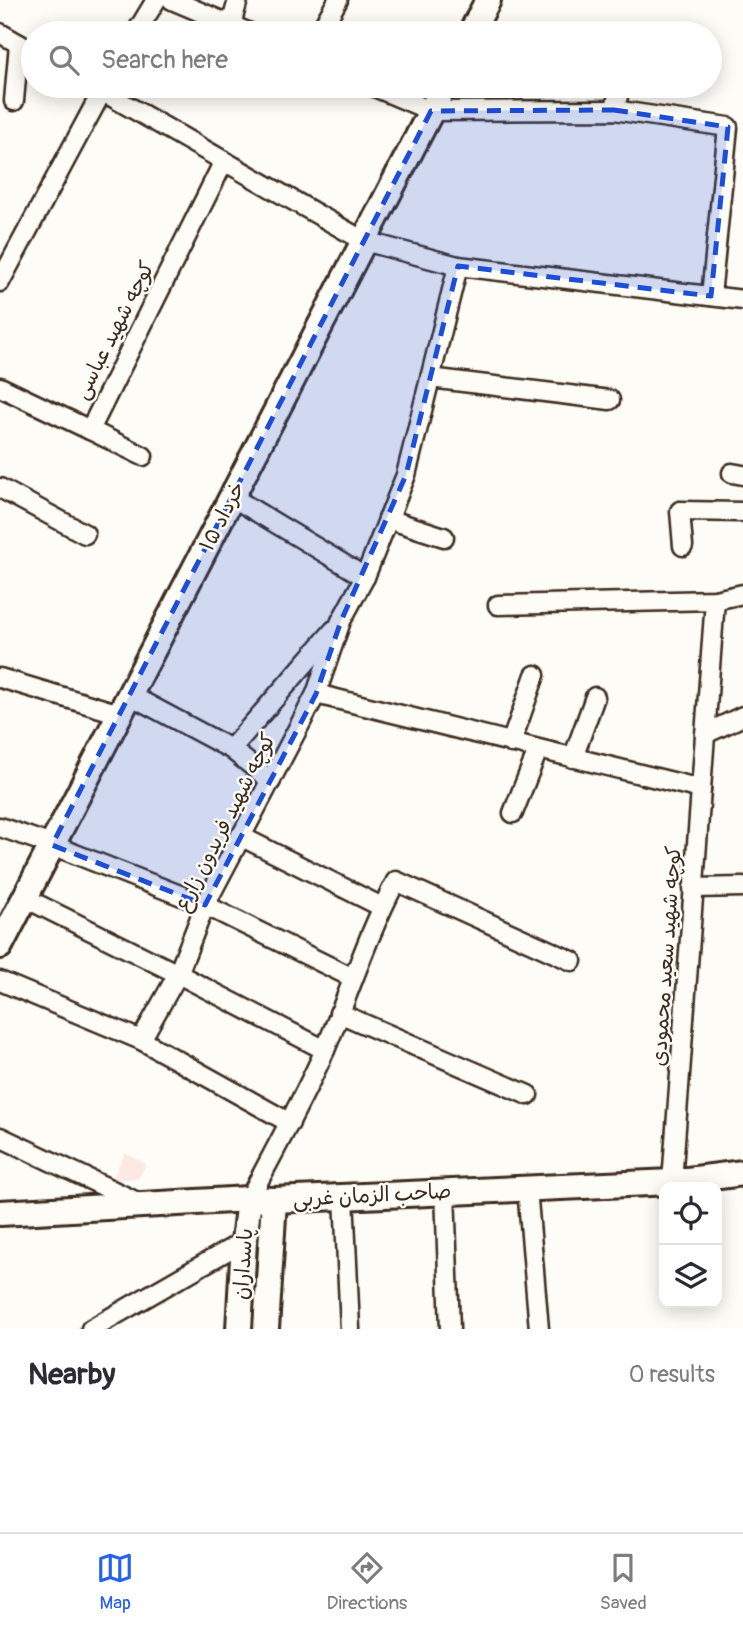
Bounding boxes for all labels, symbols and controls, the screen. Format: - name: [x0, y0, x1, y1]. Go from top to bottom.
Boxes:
- search box: [21, 21, 722, 98]
- icon: search: [45, 41, 83, 79]
- text: Search here: [101, 44, 228, 76]
- street label: کوچه شهید عباسی: [68, 257, 161, 404]
- street label: ۱۵ خرداد: [193, 477, 251, 556]
- street label: کوچه شهید فریدون زارع: [169, 728, 283, 917]
- street label: کوچه شهید سعید محمودی: [645, 845, 688, 1067]
- street label: صاحب الزمان غربی: [292, 1178, 452, 1213]
- map controls: [659, 1182, 722, 1308]
- button: locate: [659, 1182, 722, 1245]
- street label: پاسداران: [228, 1227, 259, 1301]
- button: layers: [659, 1245, 722, 1308]
- text: Nearby: [28, 1356, 115, 1393]
- text: 0 results: [629, 1360, 715, 1389]
- tab: Map: [96, 1549, 134, 1615]
- tab: Directions: [327, 1549, 407, 1615]
- tab: Saved: [600, 1549, 647, 1615]

